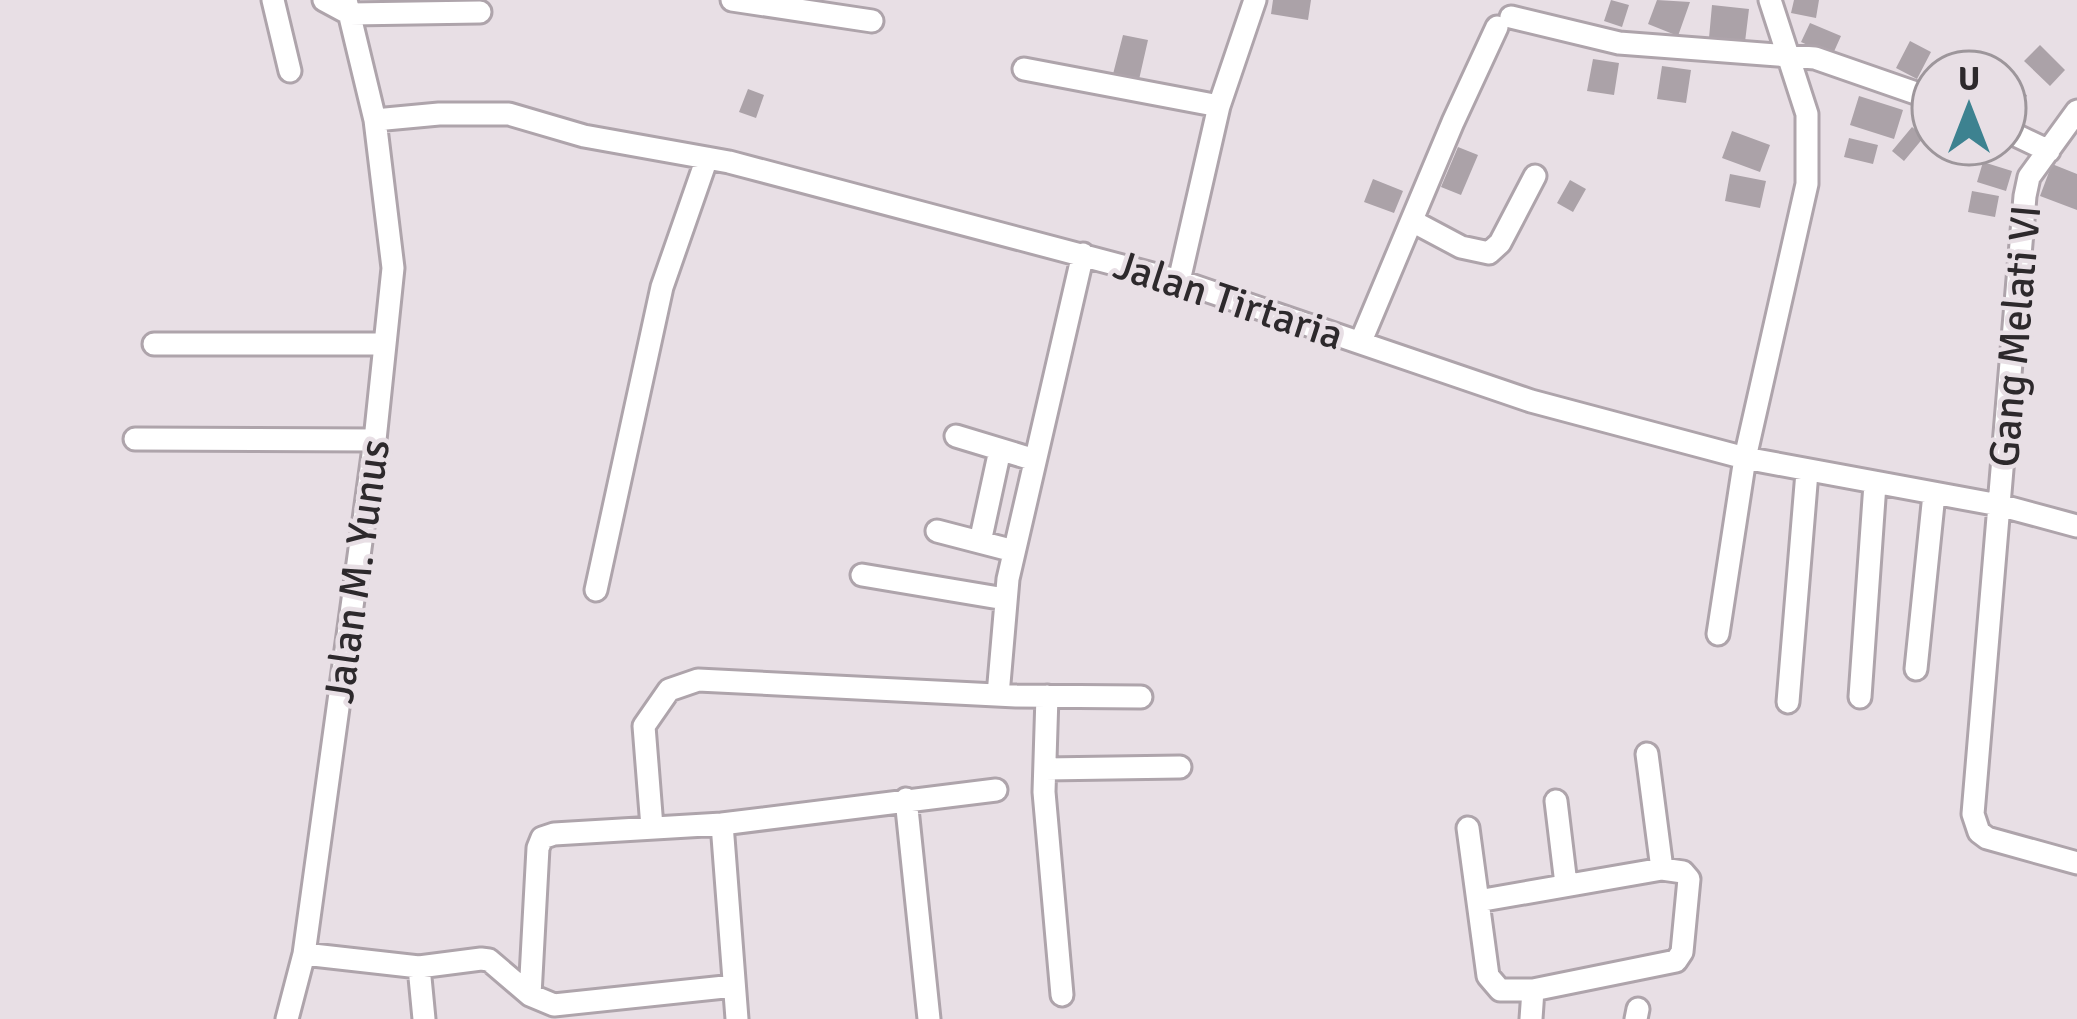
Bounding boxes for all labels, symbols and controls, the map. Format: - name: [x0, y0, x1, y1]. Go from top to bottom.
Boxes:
- north arrow: [1909, 48, 2029, 168]
- text: U: [1958, 59, 1980, 100]
- street label: Gang Melati VI: [1979, 203, 2052, 469]
- street label: Jalan Tirtaria: [1107, 239, 1350, 361]
- street label: Jalan M. Yunus: [314, 436, 401, 706]

